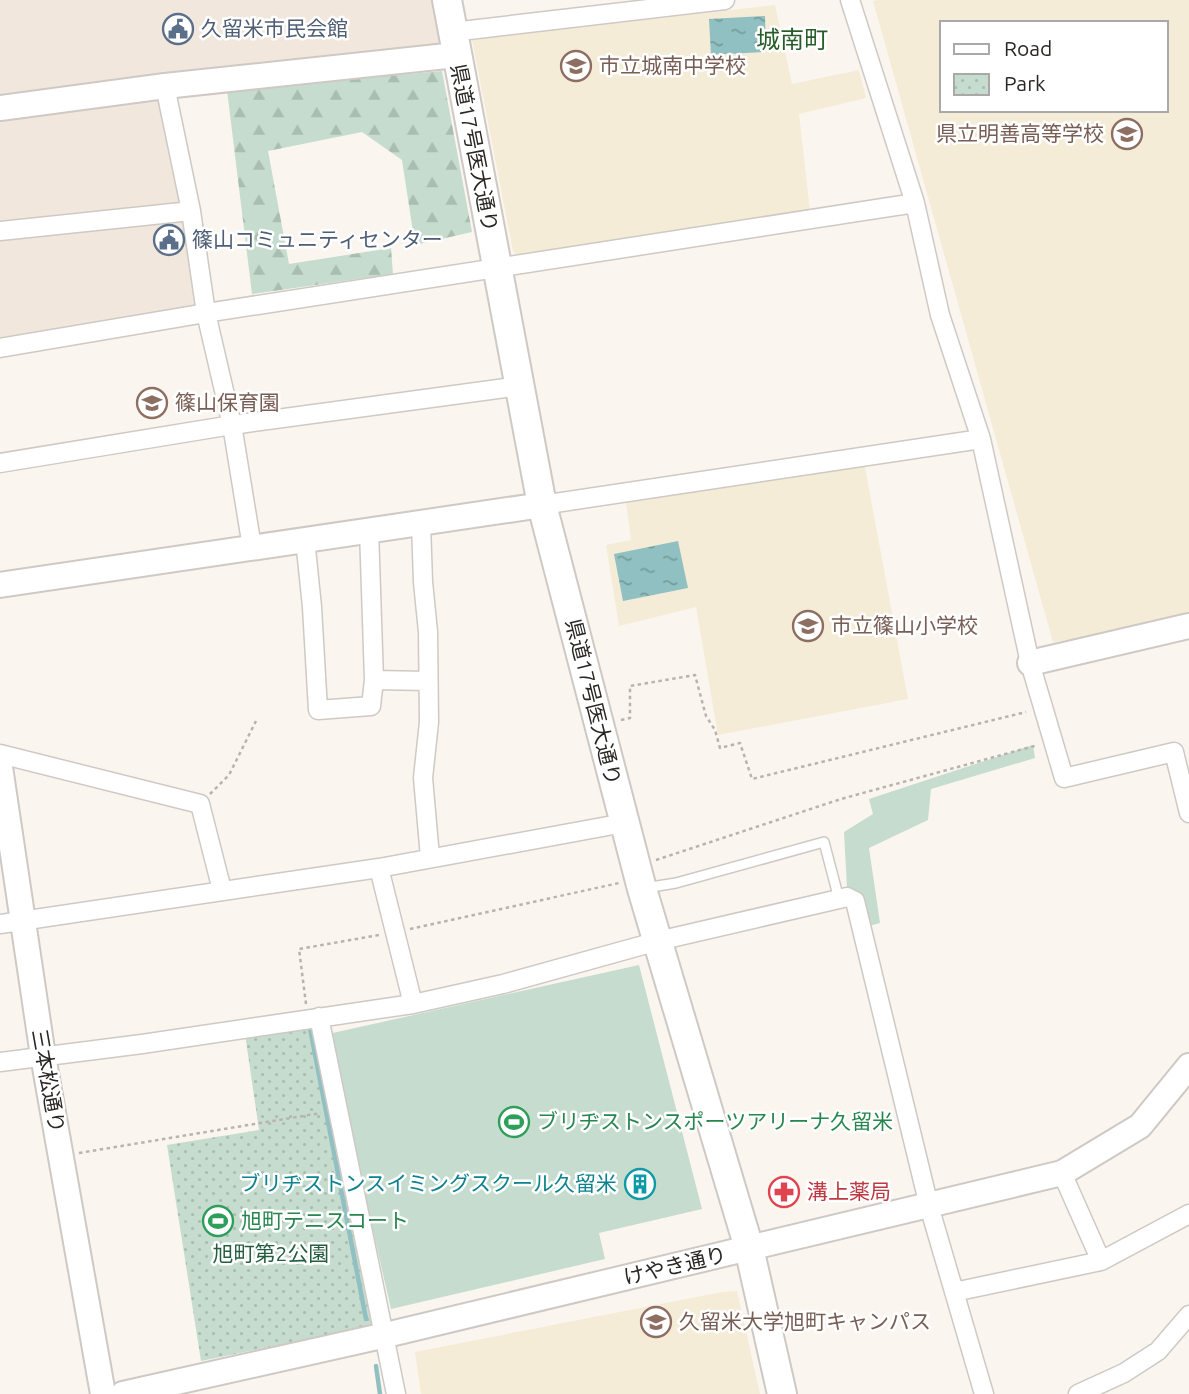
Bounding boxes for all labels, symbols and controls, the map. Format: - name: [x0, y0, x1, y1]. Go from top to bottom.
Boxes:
- public building icon: 久留米市民会館: [161, 12, 195, 46]
- place label: 久留米市民会館: [201, 16, 348, 40]
- legend: [940, 21, 1168, 112]
- district label: 城南町: [756, 26, 828, 53]
- text: Road: [1004, 36, 1052, 60]
- school or university icon: 市立城南中学校: [559, 49, 593, 83]
- place label: 市立城南中学校: [599, 53, 746, 77]
- street label: 県道17号医大通り: [447, 62, 503, 234]
- text: Park: [1004, 71, 1046, 95]
- school or university icon: 県立明善高等学校: [1110, 117, 1144, 151]
- place label: 県立明善高等学校: [936, 121, 1104, 145]
- public building icon: 篠山コミュニティセンター: [152, 223, 186, 257]
- place label: 篠山コミュニティセンター: [192, 227, 443, 251]
- school or university icon: 篠山保育園: [135, 386, 169, 420]
- place label: 篠山保育園: [175, 390, 280, 414]
- school or university icon: 市立篠山小学校: [791, 609, 825, 643]
- place label: 市立篠山小学校: [831, 613, 978, 637]
- street label: 県道17号医大通り: [562, 616, 626, 787]
- street label: 三本松通り: [28, 1027, 70, 1135]
- sports icon: ブリヂストンスポーツアリーナ久留米: [497, 1105, 531, 1139]
- place label: ブリヂストンスポーツアリーナ久留米: [537, 1109, 893, 1133]
- building icon: ブリヂストンスイミングスクール久留米: [623, 1167, 657, 1201]
- place label: ブリヂストンスイミングスクール久留米: [239, 1171, 617, 1195]
- pharmacy icon: 溝上薬局: [767, 1175, 801, 1209]
- place label: 溝上薬局: [807, 1179, 891, 1203]
- sports icon: 旭町テニスコート: [201, 1204, 235, 1238]
- place label: 旭町テニスコート: [241, 1208, 409, 1232]
- park label: 旭町第2公園: [213, 1241, 329, 1265]
- street label: けやき通り: [621, 1242, 729, 1289]
- school or university icon: 久留米大学旭町キャンパス: [639, 1305, 673, 1339]
- place label: 久留米大学旭町キャンパス: [679, 1309, 931, 1333]

